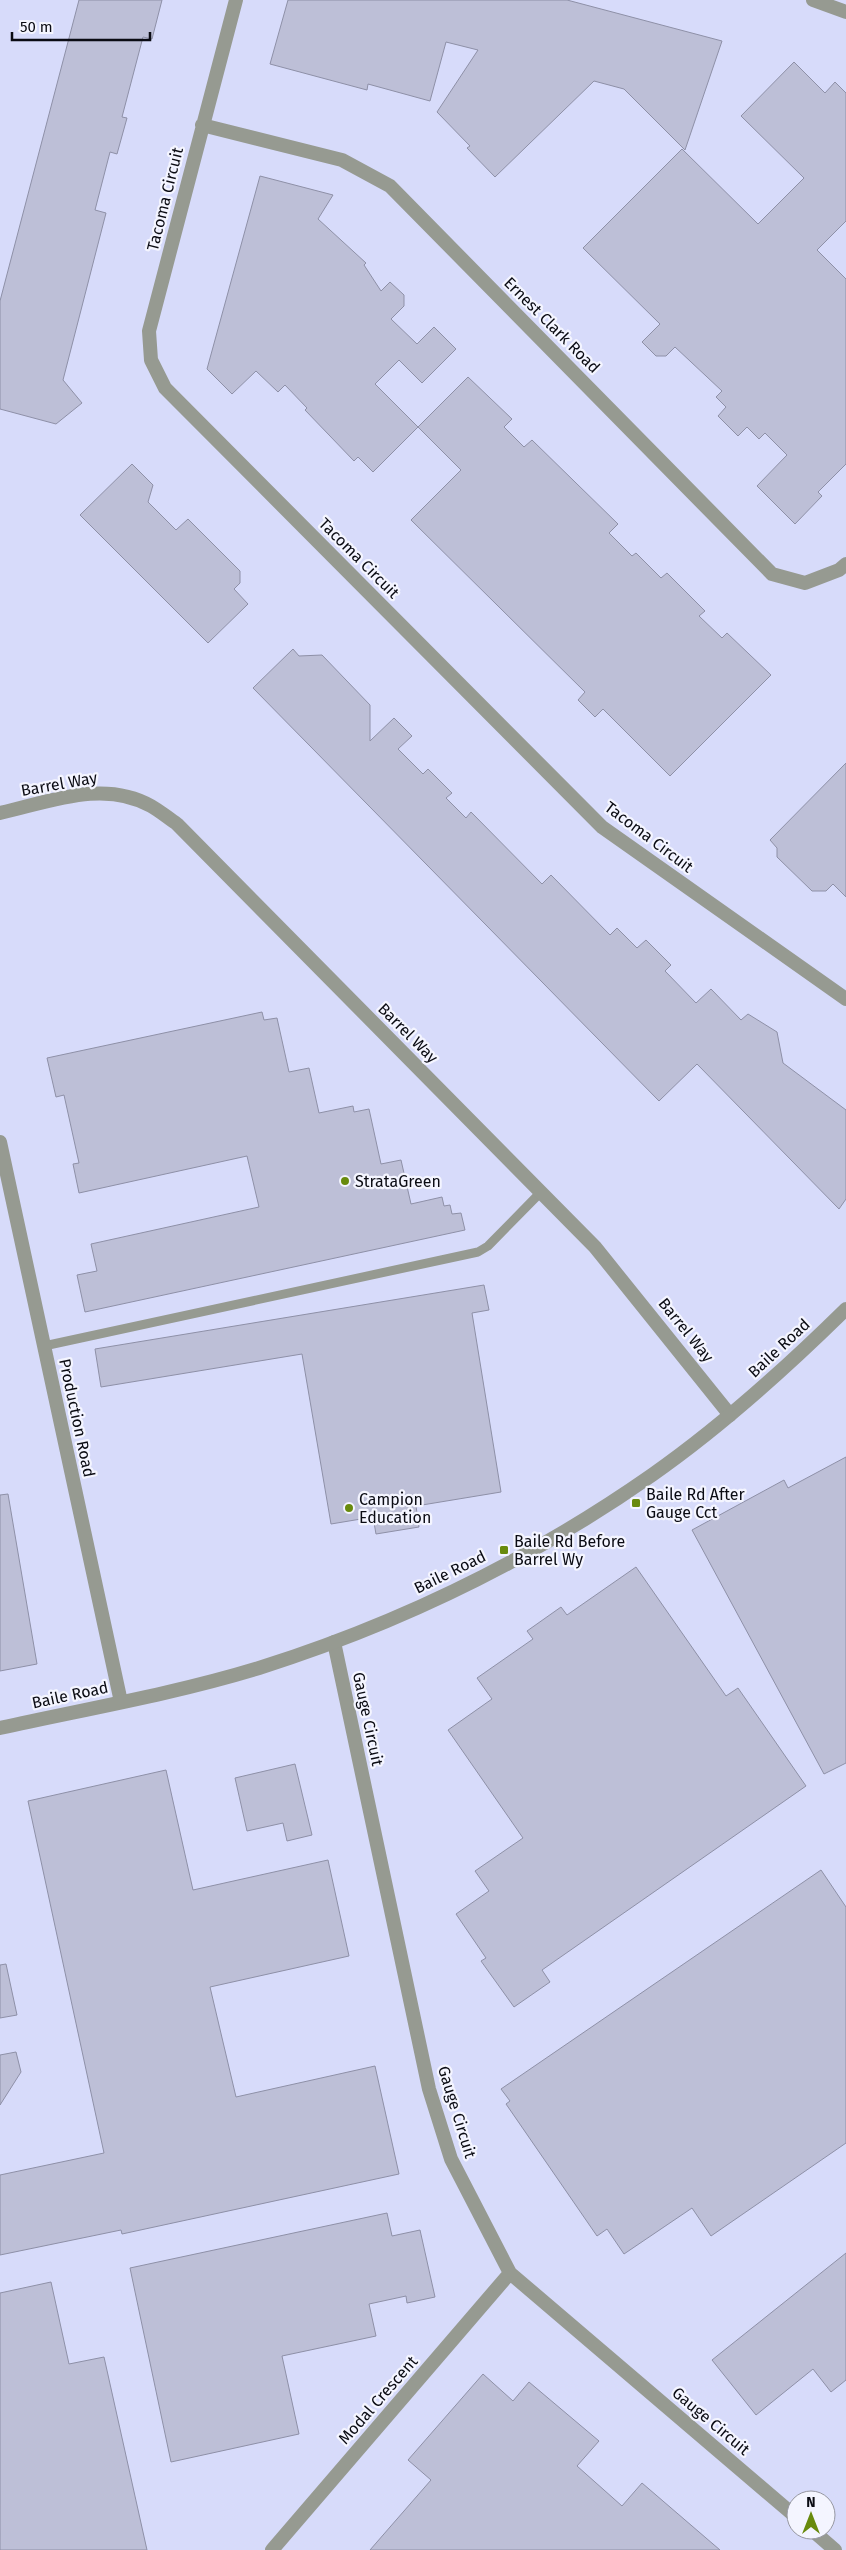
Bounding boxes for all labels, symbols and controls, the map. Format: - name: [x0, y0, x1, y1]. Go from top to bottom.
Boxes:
- scale bar: [12, 10, 150, 42]
- text: 50 m: [20, 18, 53, 36]
- street label: Tacoma Circuit: [143, 145, 187, 253]
- street label: Ernest Clark Road: [500, 273, 604, 377]
- street label: Tacoma Circuit: [315, 514, 403, 602]
- street label: Barrel Way: [19, 768, 99, 800]
- street label: Tacoma Circuit: [601, 798, 697, 877]
- street label: Barrel Way: [374, 999, 442, 1067]
- place label: StrataGreen: [355, 1172, 441, 1191]
- marker: StrataGreen: [339, 1175, 351, 1187]
- street label: Barrel Way: [654, 1294, 718, 1366]
- street label: Baile Road: [744, 1315, 814, 1381]
- street label: Production Road: [55, 1357, 99, 1479]
- place label: Baile Rd After Gauge Cct: [646, 1485, 746, 1522]
- place label: Campion Education: [359, 1490, 431, 1527]
- marker: Baile Rd After Gauge Cct: [630, 1497, 642, 1509]
- marker: Campion Education: [343, 1502, 355, 1514]
- place label: Baile Rd Before Barrel Wy: [514, 1532, 625, 1569]
- marker: Baile Rd Before Barrel Wy: [498, 1544, 510, 1556]
- street label: Baile Road: [411, 1546, 489, 1598]
- street label: Gauge Circuit: [349, 1670, 387, 1768]
- street label: Baile Road: [30, 1678, 110, 1712]
- street label: Gauge Circuit: [434, 2064, 480, 2161]
- street label: Modal Crescent: [335, 2352, 422, 2448]
- street label: Gauge Circuit: [668, 2383, 754, 2459]
- north arrow: [786, 2490, 836, 2540]
- text: N: [806, 2494, 816, 2511]

